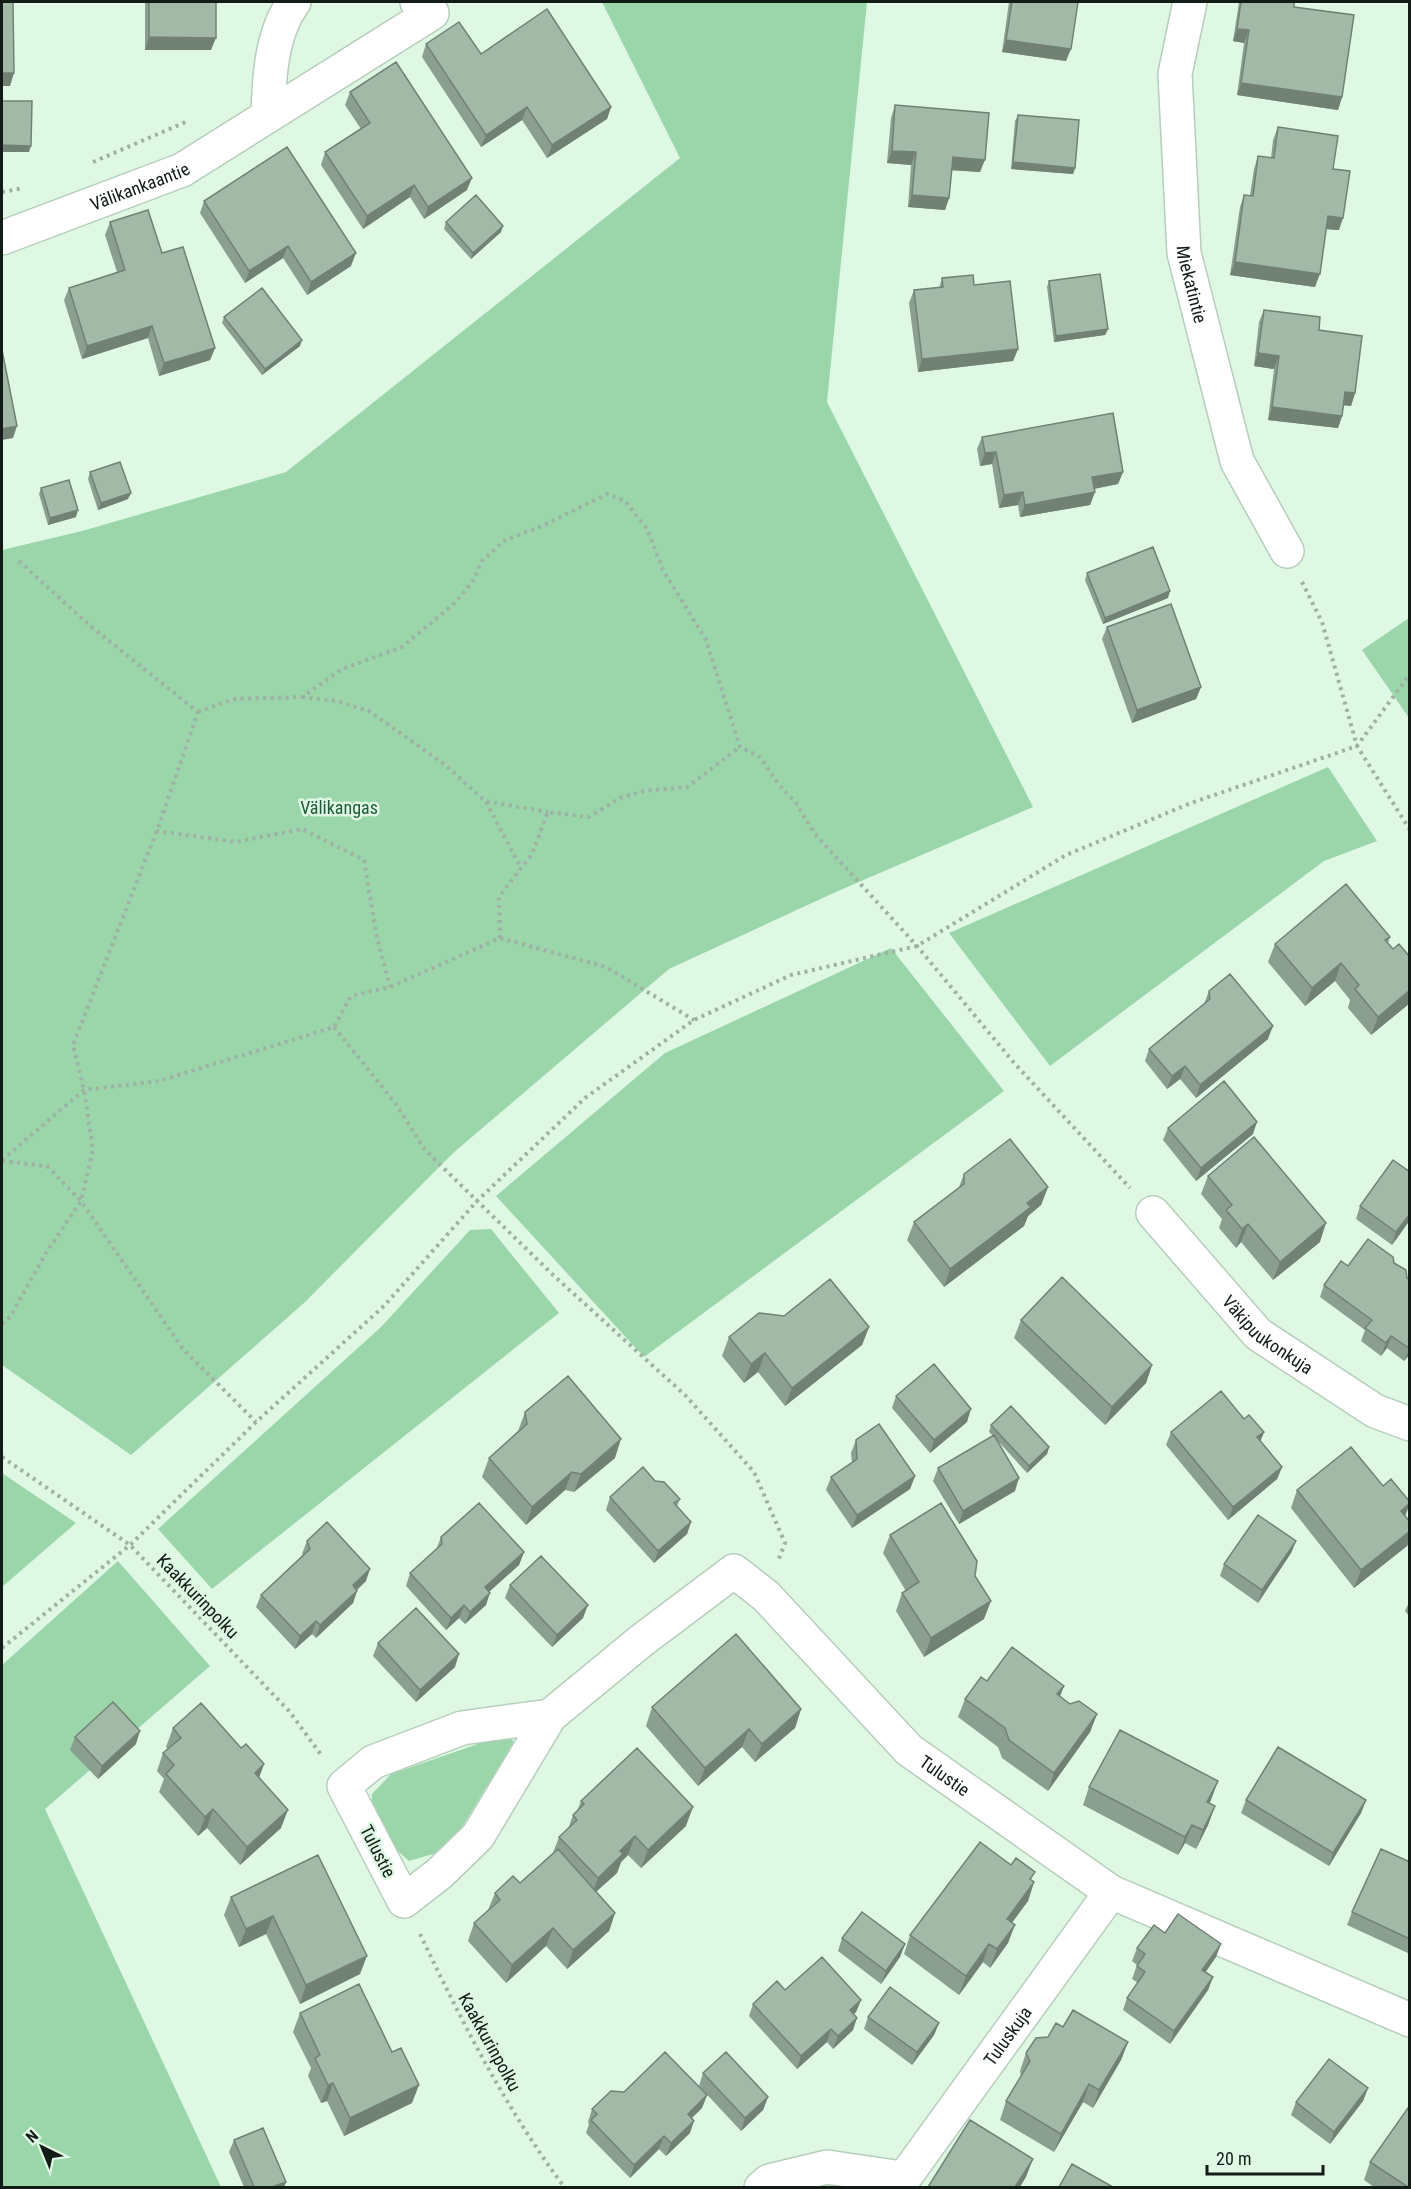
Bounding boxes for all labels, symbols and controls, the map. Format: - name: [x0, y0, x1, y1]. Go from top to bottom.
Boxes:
- street label: Välikankaantie: [87, 158, 193, 214]
- street label: Miekatintie: [1173, 245, 1212, 325]
- park label: Välikangas: [300, 797, 378, 818]
- street label: Väkipuukonkuja: [1218, 1291, 1317, 1378]
- street label: Kaakkurinpolku: [153, 1549, 243, 1643]
- street label: Tulustie: [916, 1750, 974, 1800]
- street label: Tulustie: [356, 1821, 400, 1881]
- street label: Kaakkurinpolku: [454, 1989, 526, 2095]
- street label: Tuluskuja: [979, 2002, 1036, 2069]
- north arrow: [12, 2117, 72, 2177]
- text: N: [22, 2126, 42, 2147]
- scale bar: [1207, 2138, 1322, 2176]
- text: 20 m: [1216, 2148, 1251, 2169]

